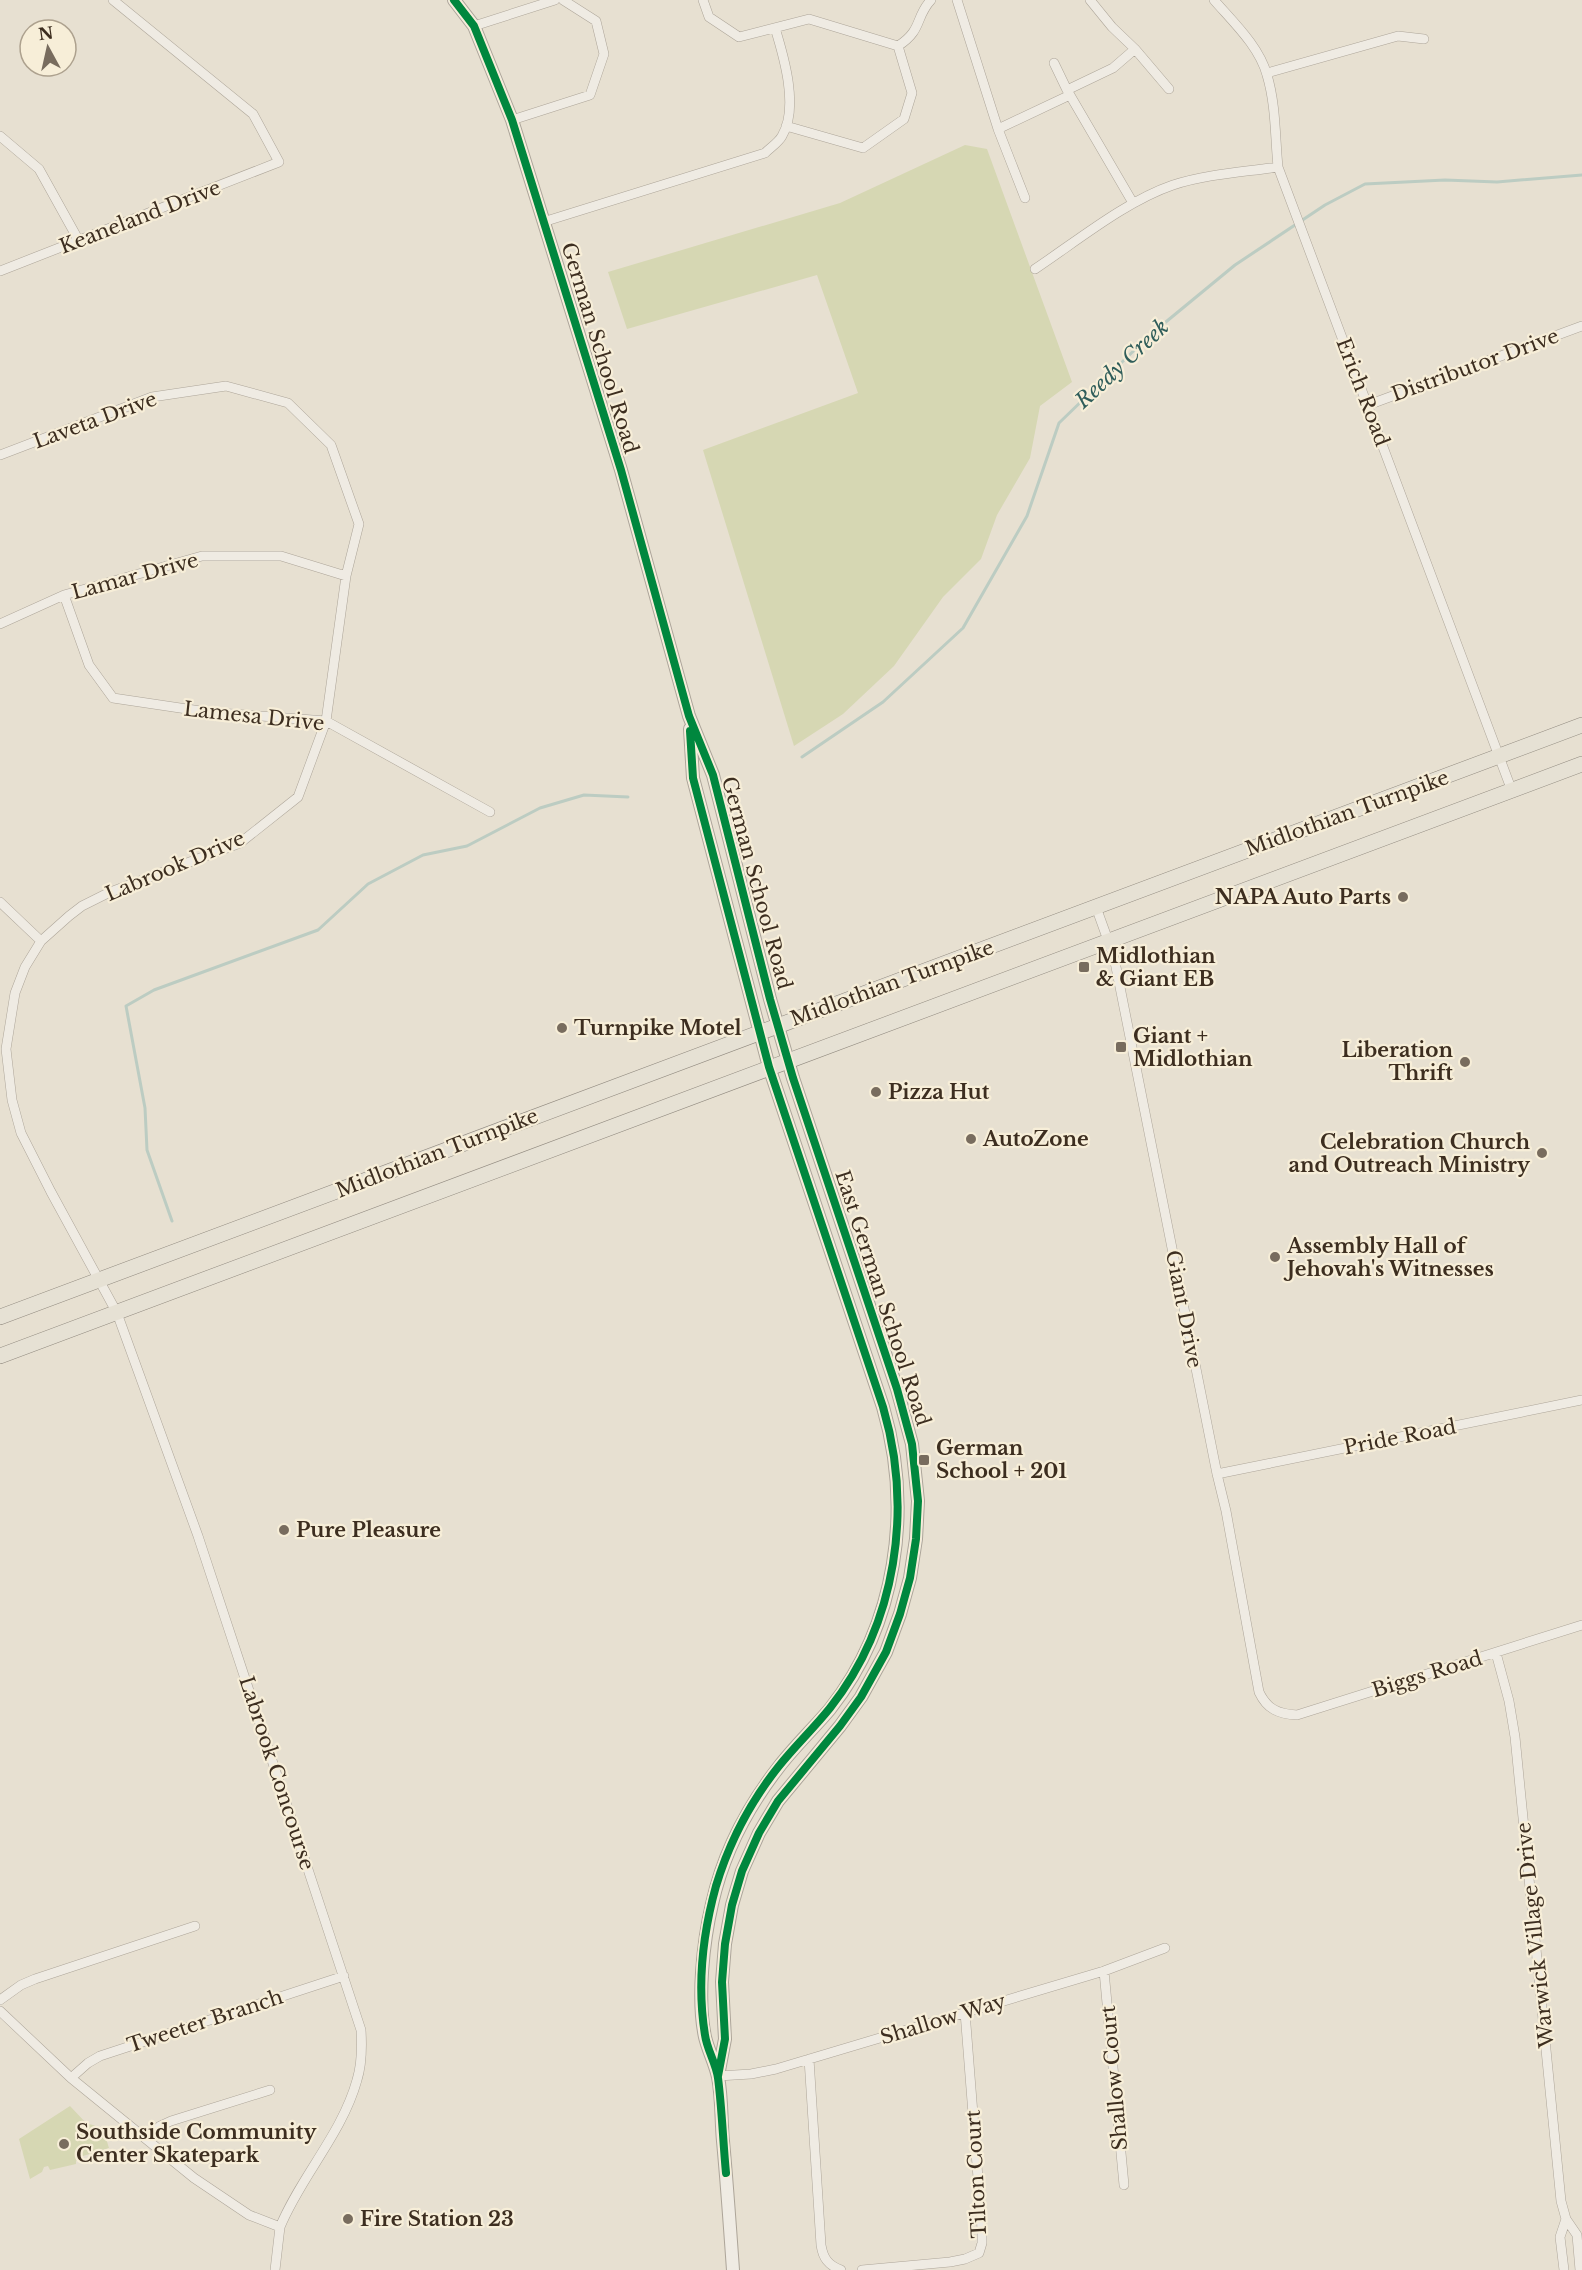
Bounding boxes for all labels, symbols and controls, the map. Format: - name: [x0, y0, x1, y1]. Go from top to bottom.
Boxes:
- north arrow: [18, 18, 78, 78]
- text: N: [37, 22, 55, 44]
- street label: Keaneland Drive: [56, 175, 224, 259]
- street label: German School Road: [556, 240, 644, 456]
- water label: Reedy Creek: [1069, 314, 1174, 415]
- street label: Distributor Drive: [1388, 324, 1562, 406]
- street label: Erich Road: [1331, 334, 1395, 450]
- street label: Laveta Drive: [30, 387, 160, 453]
- street label: Lamar Drive: [69, 548, 201, 604]
- street label: Lamesa Drive: [182, 697, 326, 735]
- street label: Midlothian Turnpike: [1242, 765, 1452, 861]
- street label: German School Road: [717, 774, 797, 992]
- street label: Labrook Drive: [102, 826, 248, 906]
- place label: NAPA Auto Parts: [1215, 885, 1391, 909]
- marker: NAPA Auto Parts: [1396, 890, 1410, 904]
- street label: Midlothian Turnpike: [787, 935, 997, 1031]
- place label: Midlothian & Giant EB: [1096, 944, 1216, 991]
- marker: Midlothian & Giant EB: [1077, 960, 1091, 974]
- place label: Turnpike Motel: [574, 1016, 742, 1040]
- marker: Turnpike Motel: [555, 1021, 569, 1035]
- place label: Giant + Midlothian: [1133, 1024, 1253, 1071]
- place label: Liberation Thrift: [1341, 1038, 1453, 1085]
- marker: Giant + Midlothian: [1114, 1040, 1128, 1054]
- marker: Liberation Thrift: [1458, 1055, 1472, 1069]
- place label: Pizza Hut: [888, 1080, 990, 1104]
- marker: Pizza Hut: [869, 1085, 883, 1099]
- street label: Midlothian Turnpike: [332, 1103, 542, 1203]
- place label: AutoZone: [982, 1127, 1089, 1151]
- place label: Celebration Church and Outreach Ministry: [1288, 1130, 1531, 1177]
- marker: AutoZone: [964, 1132, 978, 1146]
- marker: Celebration Church and Outreach Ministry: [1535, 1146, 1549, 1160]
- street label: East German School Road: [830, 1167, 936, 1429]
- place label: Assembly Hall of Jehovah's Witnesses: [1283, 1234, 1494, 1281]
- street label: Giant Drive: [1161, 1248, 1207, 1370]
- marker: Assembly Hall of Jehovah's Witnesses: [1268, 1250, 1282, 1264]
- street label: Pride Road: [1342, 1414, 1458, 1460]
- place label: German School + 201: [936, 1436, 1067, 1483]
- marker: German School + 201: [917, 1453, 931, 1467]
- place label: Pure Pleasure: [296, 1518, 441, 1542]
- marker: Pure Pleasure: [277, 1523, 291, 1537]
- street label: Biggs Road: [1369, 1646, 1485, 1702]
- street label: Labrook Concourse: [234, 1673, 320, 1873]
- street label: Warwick Village Drive: [1511, 1821, 1559, 2050]
- street label: Tweeter Branch: [124, 1984, 286, 2057]
- street label: Shallow Way: [877, 1988, 1009, 2049]
- street label: Shallow Court: [1096, 2004, 1132, 2151]
- street label: Tilton Court: [961, 2109, 991, 2239]
- place label: Southside Community Center Skatepark: [76, 2120, 317, 2167]
- marker: Southside Community Center Skatepark: [57, 2137, 71, 2151]
- place label: Fire Station 23: [360, 2207, 514, 2231]
- marker: Fire Station 23: [341, 2212, 355, 2226]

